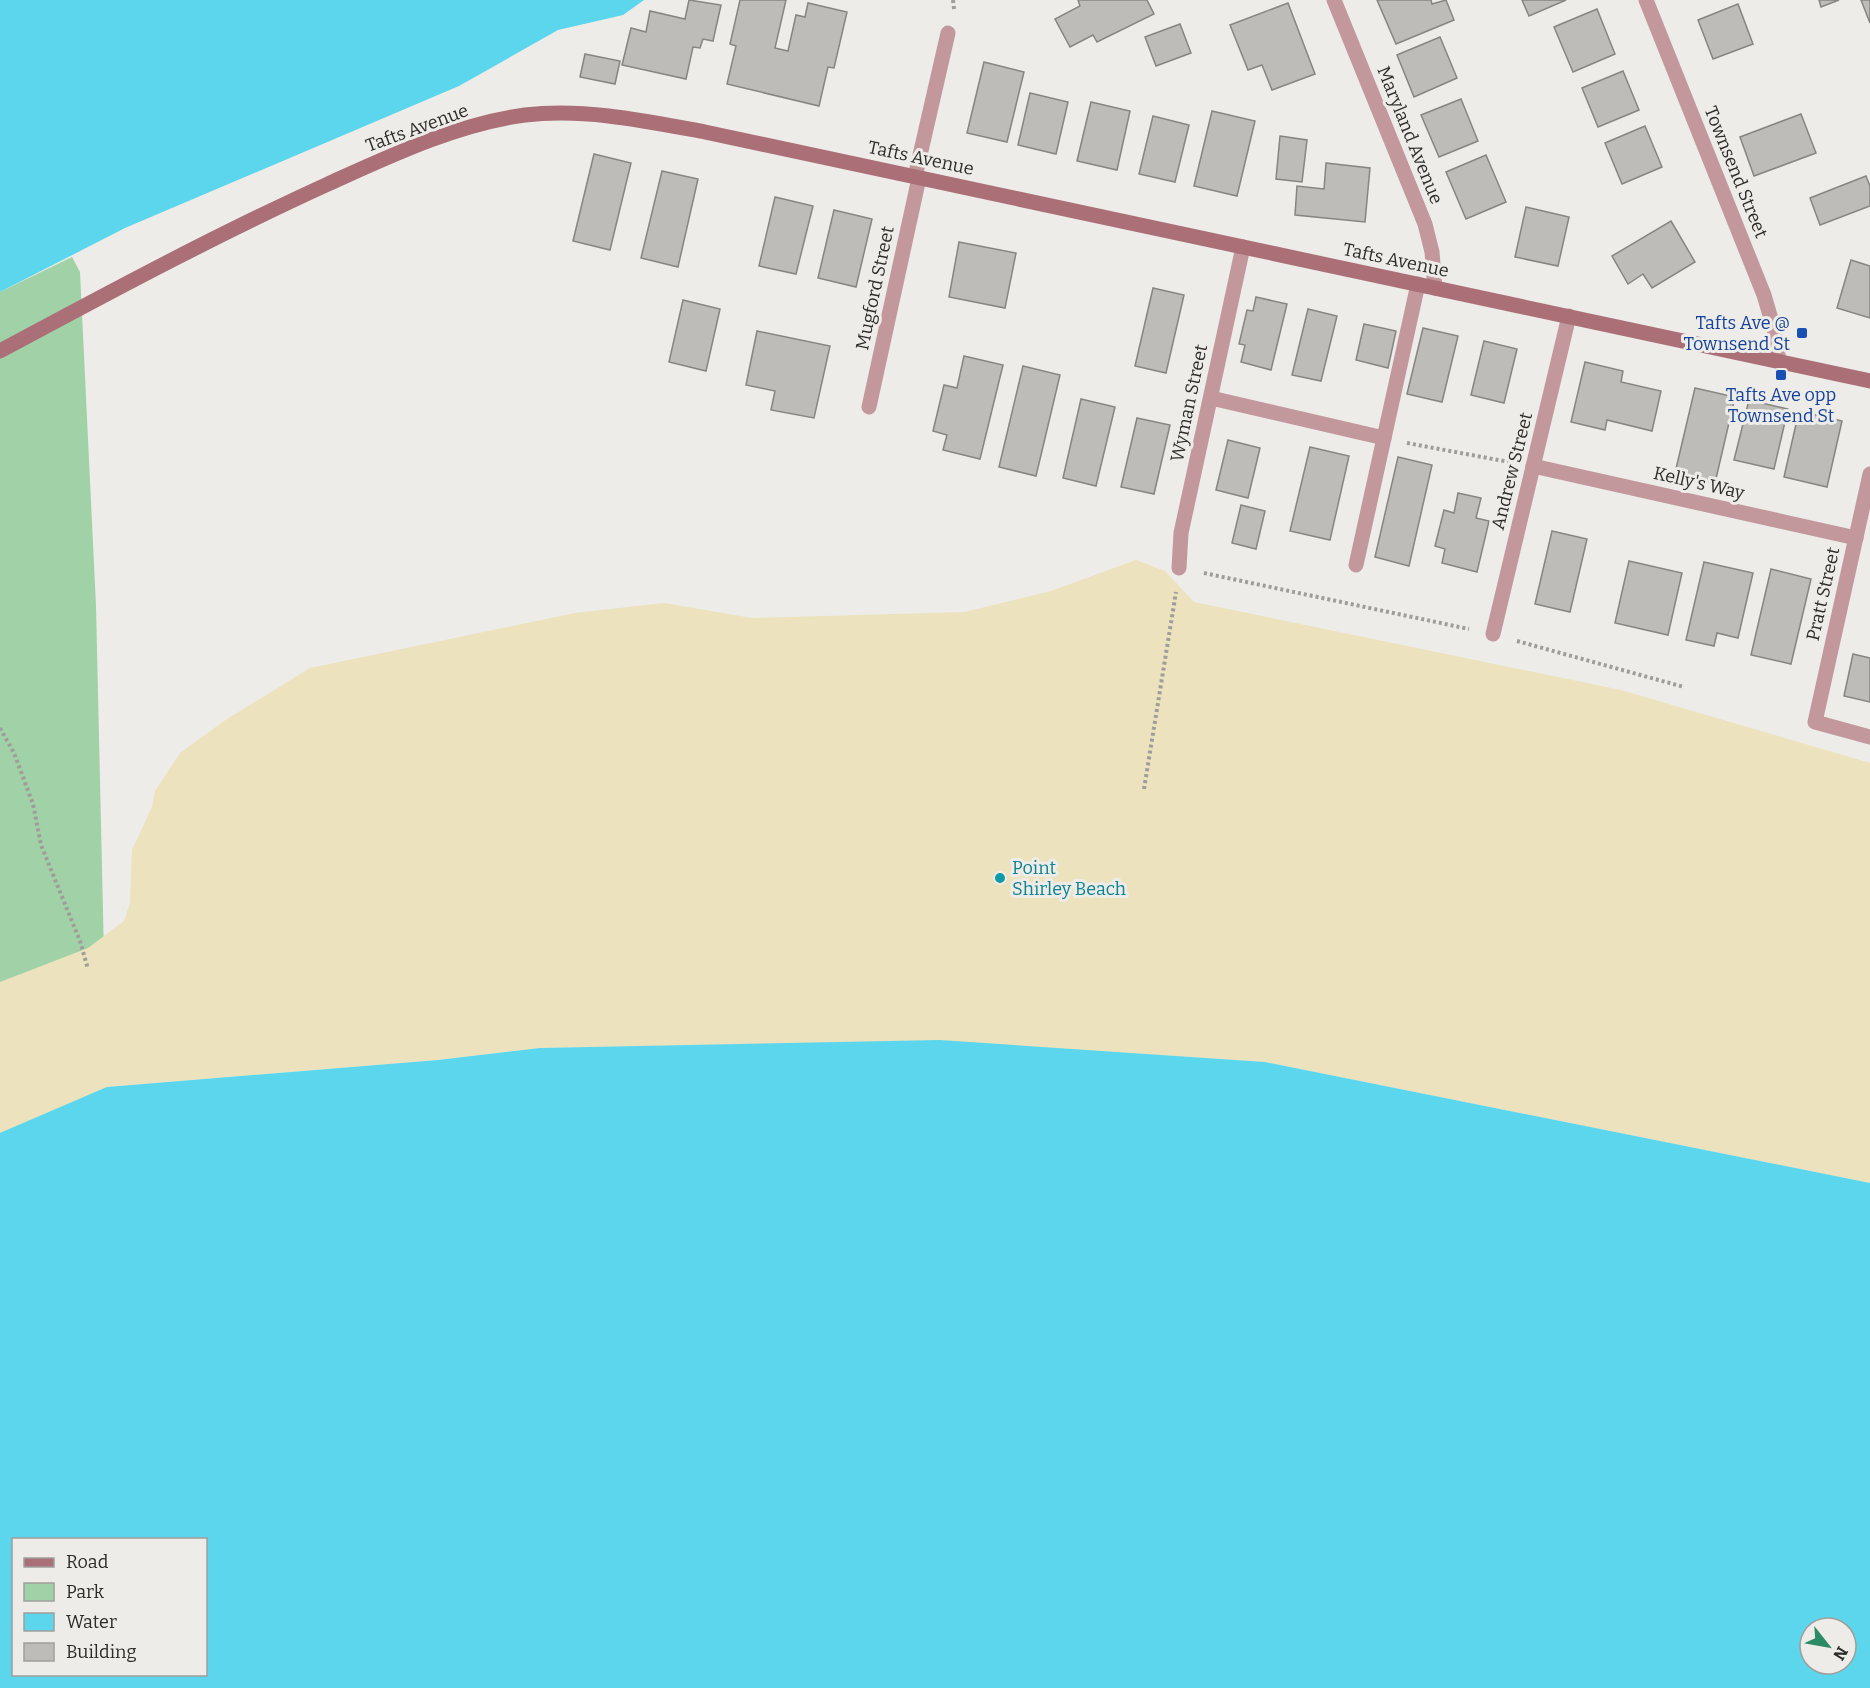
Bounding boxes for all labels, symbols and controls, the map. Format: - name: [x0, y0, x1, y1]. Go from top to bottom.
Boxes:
- street label: Maryland Avenue: [1372, 63, 1448, 207]
- street label: Tafts Avenue: [363, 99, 471, 157]
- street label: Townsend Street: [1700, 103, 1773, 242]
- street label: Tafts Avenue: [866, 136, 976, 180]
- street label: Mugford Street: [851, 224, 899, 352]
- street label: Tafts Avenue: [1341, 238, 1451, 282]
- place label: Tafts Ave @ Townsend St: [1683, 312, 1790, 355]
- marker: Tafts Ave @ Townsend St: [1795, 326, 1809, 340]
- street label: Wyman Street: [1166, 342, 1212, 464]
- marker: Tafts Ave opp Townsend St: [1774, 368, 1788, 382]
- place label: Tafts Ave opp Townsend St: [1726, 384, 1836, 427]
- street label: Andrew Street: [1487, 409, 1537, 532]
- street label: Kelly's Way: [1651, 462, 1747, 504]
- street label: Pratt Street: [1802, 545, 1845, 643]
- place label: Point Shirley Beach: [1012, 857, 1126, 900]
- marker: Point Shirley Beach: [993, 871, 1007, 885]
- legend: [12, 1538, 207, 1676]
- text: Road: [66, 1551, 109, 1573]
- text: Park: [66, 1581, 105, 1603]
- text: Water: [66, 1611, 117, 1633]
- north arrow: [1798, 1616, 1858, 1676]
- text: Building: [66, 1641, 137, 1663]
- text: N: [1829, 1643, 1852, 1664]

